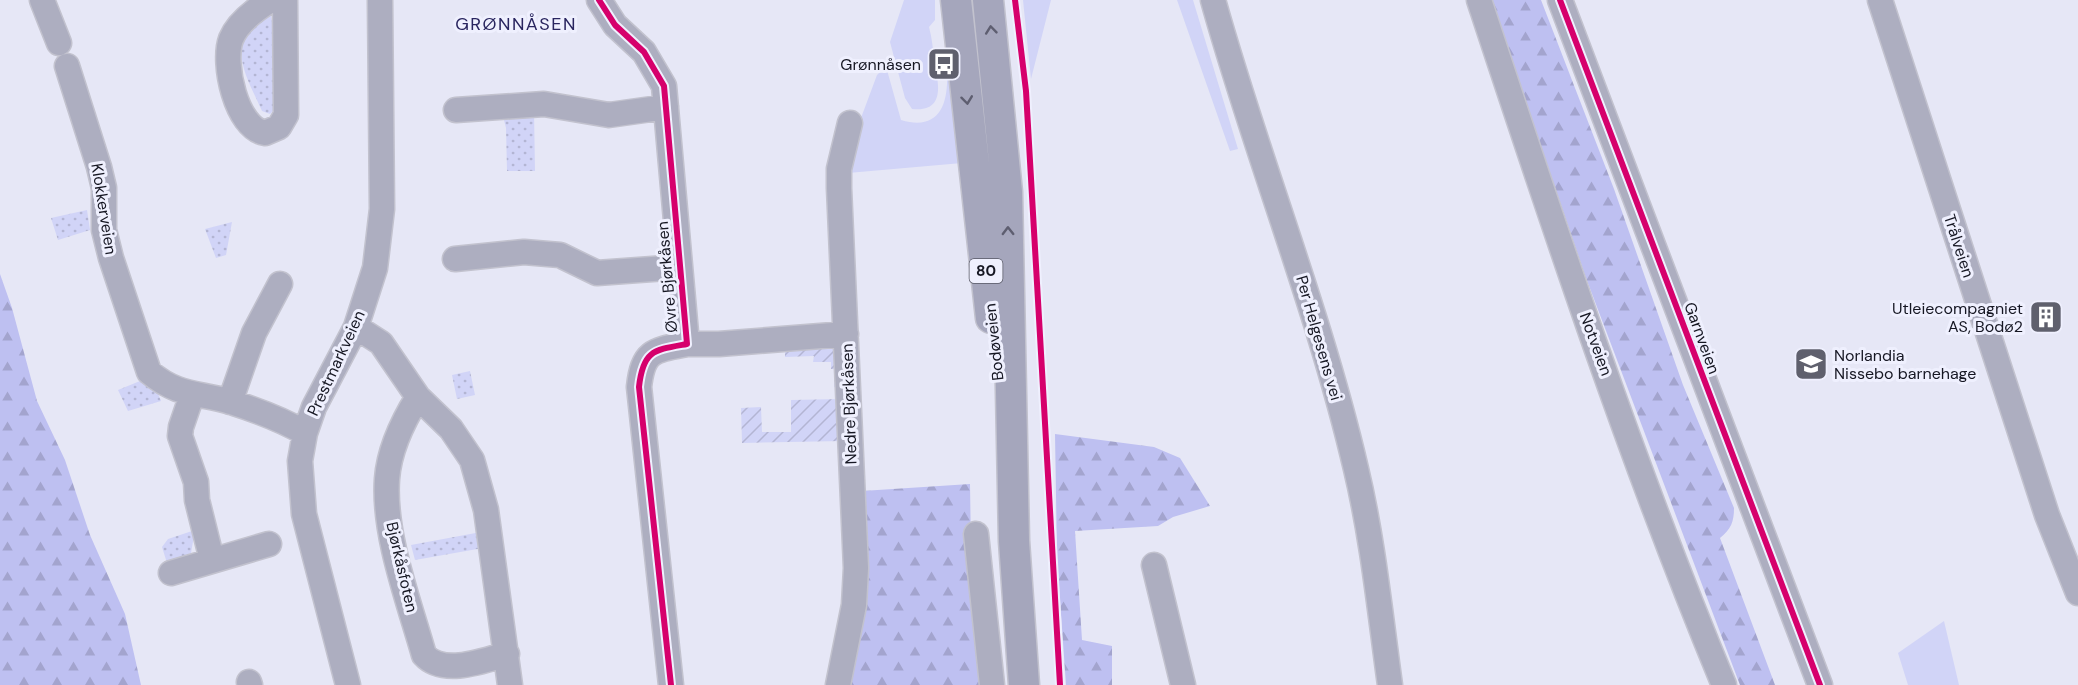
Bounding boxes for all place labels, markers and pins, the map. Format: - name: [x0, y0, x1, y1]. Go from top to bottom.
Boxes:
- bus stop icon: Grønnåsen: [926, 46, 962, 82]
- place label: Grønnåsen: [840, 54, 921, 75]
- place label: Utleiecompagniet AS, Bodø2: [1892, 298, 2023, 337]
- building icon: Utleiecompagniet AS, Bodø2: [2028, 299, 2064, 335]
- place label: Norlandia Nissebo barnehage: [1834, 345, 1976, 384]
- school or university icon: Norlandia Nissebo barnehage: [1793, 346, 1829, 382]

